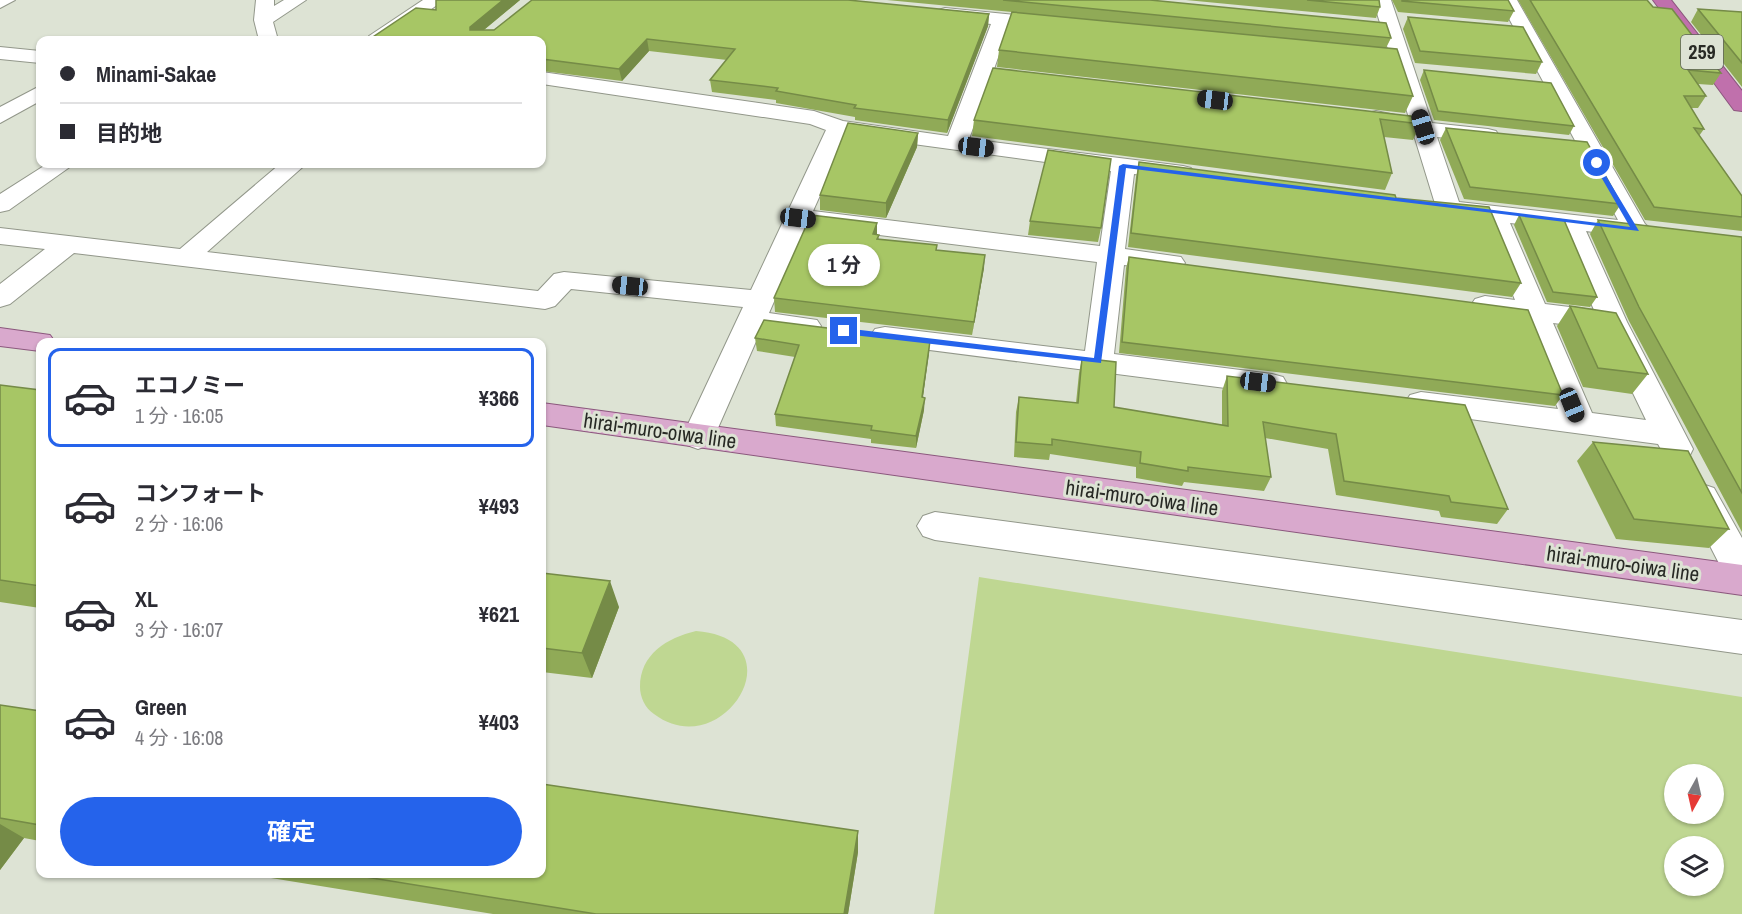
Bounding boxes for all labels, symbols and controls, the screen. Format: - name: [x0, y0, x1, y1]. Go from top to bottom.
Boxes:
- road number: 259: [1681, 35, 1723, 69]
- text: Minami-Sakae: [96, 59, 216, 89]
- car: [1196, 89, 1234, 111]
- car: [1409, 107, 1437, 147]
- text: 目的地: [96, 118, 162, 148]
- car: [957, 136, 995, 158]
- route start: [1583, 149, 1610, 176]
- car: [779, 207, 817, 229]
- callout: 1 分: [808, 244, 880, 286]
- text: 1 分: [827, 251, 861, 278]
- car: [611, 275, 649, 297]
- route end: [830, 317, 857, 344]
- text: エコノミー: [135, 370, 245, 400]
- icon: car: [63, 371, 117, 425]
- car: [1239, 371, 1277, 393]
- text: ¥366: [479, 383, 519, 413]
- car: [1557, 385, 1587, 425]
- text: 1 分 · 16:05: [135, 402, 223, 429]
- street label: hirai-muro-oiwa line: [582, 405, 738, 456]
- street label: hirai-muro-oiwa line: [1064, 472, 1220, 523]
- text: コンフォート: [135, 478, 266, 508]
- icon: car: [63, 479, 117, 533]
- text: ¥493: [479, 491, 519, 521]
- text: 2 分 · 16:06: [135, 510, 223, 537]
- street label: hirai-muro-oiwa line: [1545, 538, 1701, 589]
- text: XL: [135, 584, 158, 614]
- icon: car: [63, 587, 117, 641]
- text: ¥621: [479, 599, 519, 629]
- text: 3 分 · 16:07: [135, 616, 223, 643]
- text: Green: [135, 692, 187, 722]
- icon: car: [63, 695, 117, 749]
- text: ¥403: [479, 707, 519, 737]
- text: 4 分 · 16:08: [135, 724, 223, 751]
- north arrow: [1664, 764, 1724, 824]
- map controls: [1664, 764, 1724, 896]
- button: 確定: [60, 797, 522, 866]
- button: layers: [1664, 836, 1724, 896]

